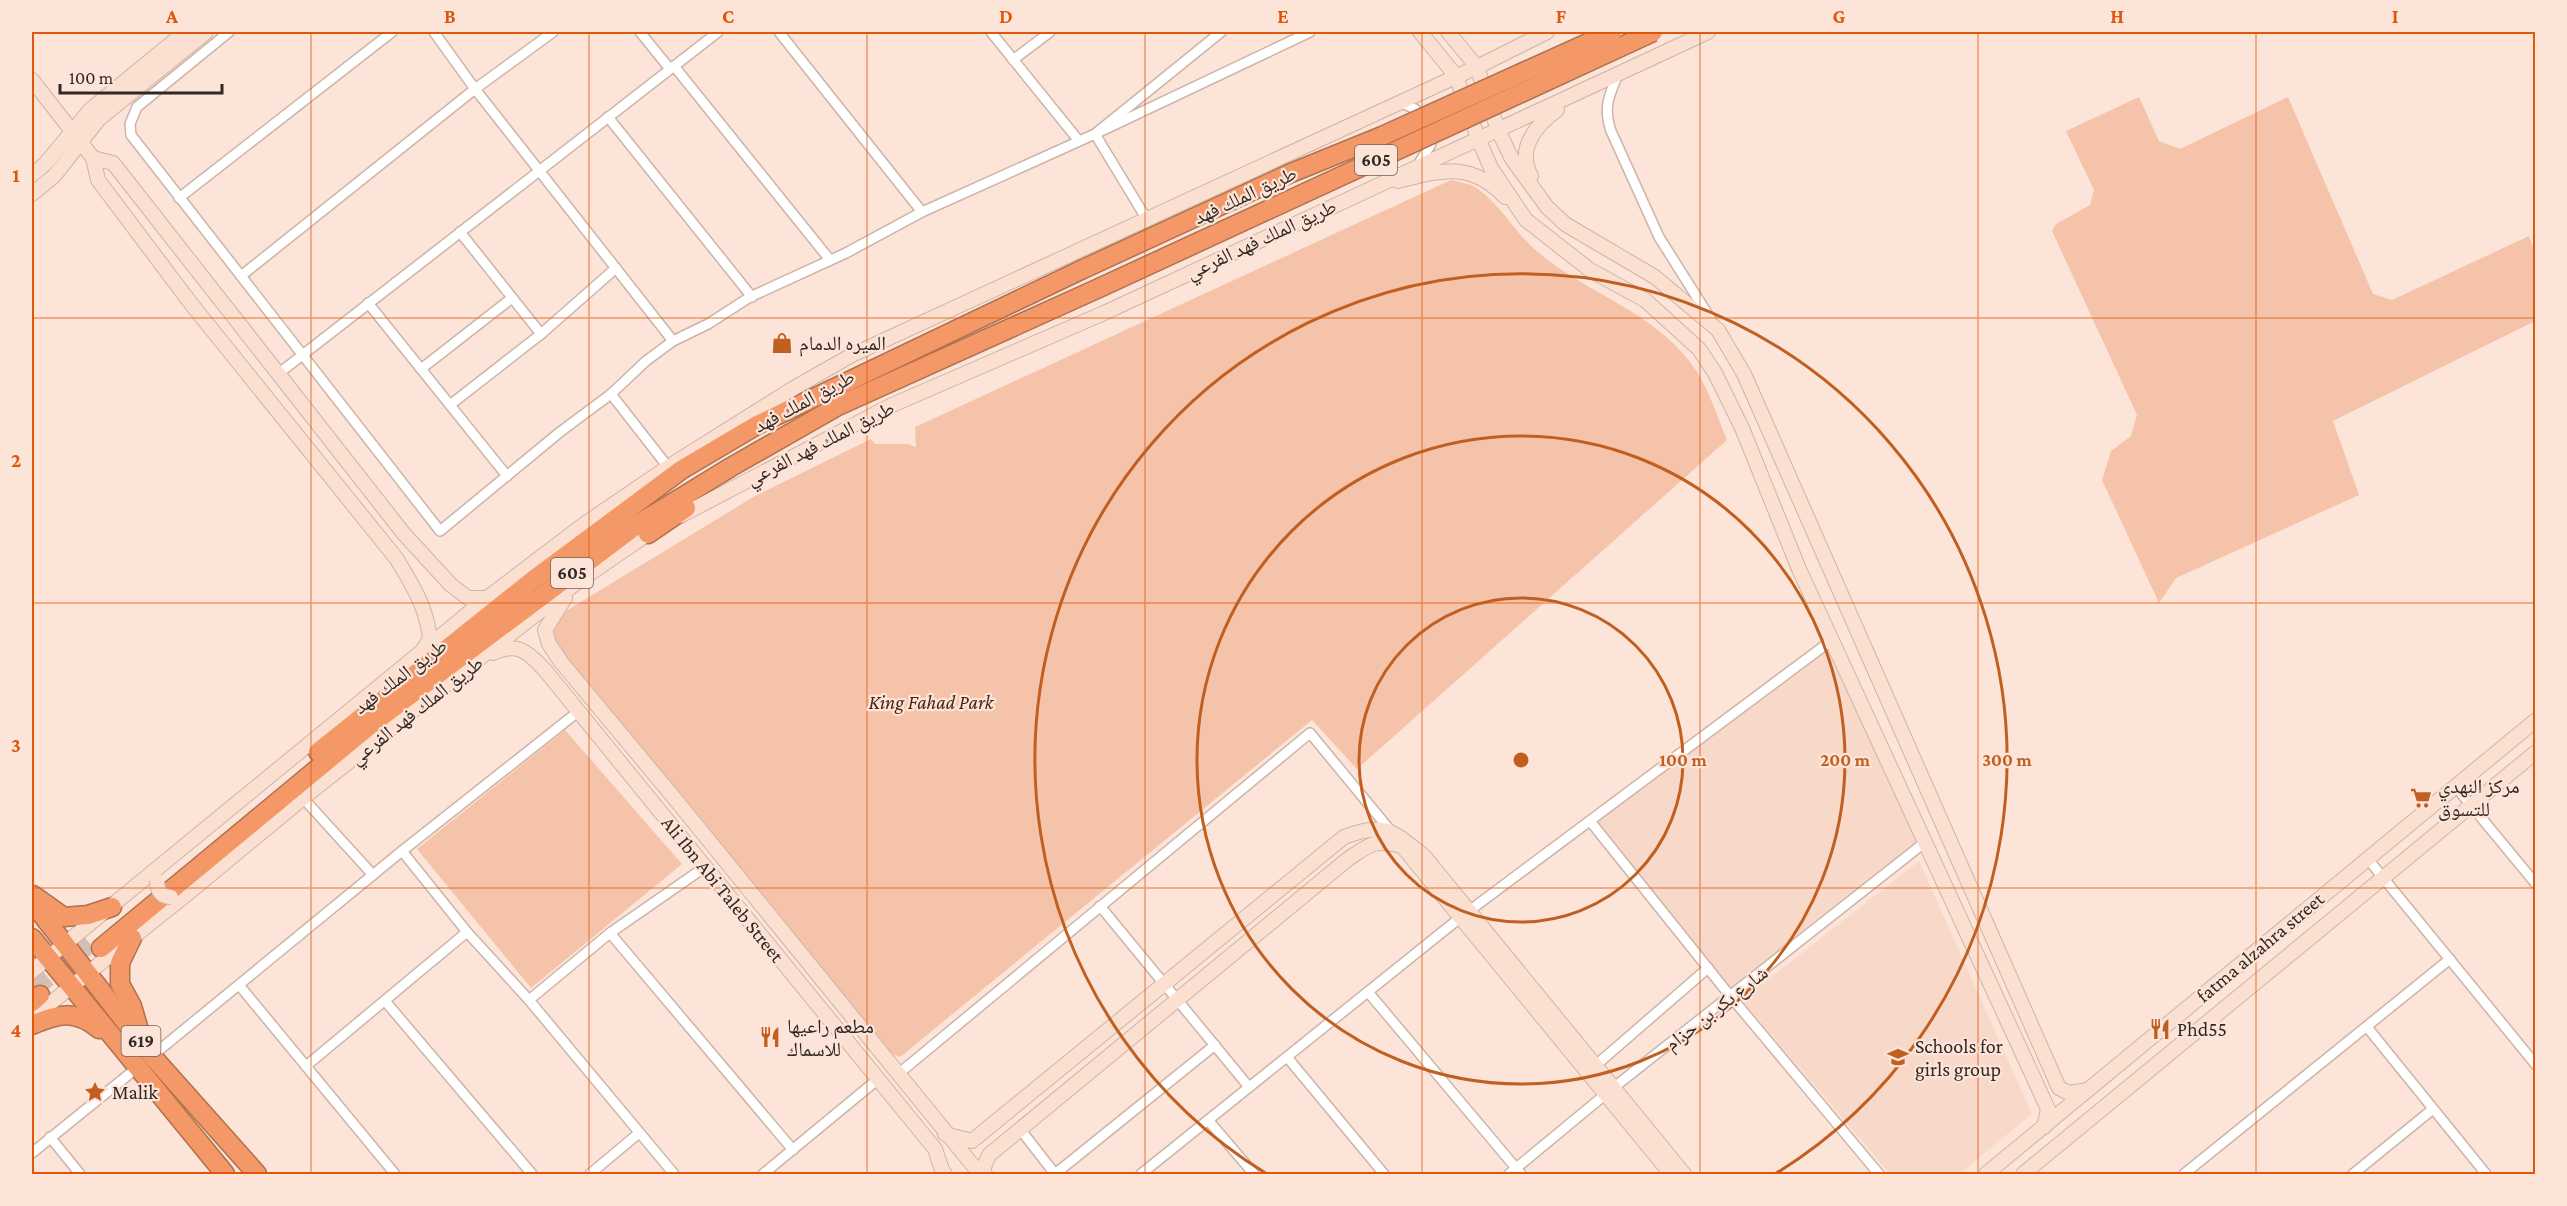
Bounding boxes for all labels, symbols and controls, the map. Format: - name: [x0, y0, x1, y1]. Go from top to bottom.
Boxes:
- text: A: [165, 5, 179, 27]
- text: B: [444, 5, 456, 27]
- text: C: [722, 5, 734, 27]
- text: D: [999, 5, 1013, 27]
- text: E: [1277, 5, 1289, 27]
- text: F: [1556, 5, 1567, 27]
- text: G: [1833, 5, 1846, 27]
- text: H: [2110, 5, 2124, 27]
- text: I: [2392, 5, 2399, 27]
- scale bar: [60, 57, 222, 95]
- text: 100 m: [69, 68, 114, 88]
- road number: 605: [1355, 145, 1397, 175]
- street label: طريق الملك فهد: [1190, 162, 1300, 229]
- text: 1: [12, 164, 20, 186]
- street label: طريق الملك فهد الفرعي: [1182, 195, 1342, 288]
- shop icon: الميره الدمام: [770, 331, 794, 355]
- place label: الميره الدمام: [799, 332, 886, 357]
- street label: طريق الملك فهد: [750, 365, 859, 438]
- street label: طريق الملك فهد الفرعي: [742, 396, 900, 494]
- text: 2: [11, 449, 21, 471]
- road number: 605: [551, 558, 593, 588]
- street label: طريق الملك فهد: [349, 634, 451, 719]
- street label: طريق الملك فهد الفرعي: [345, 651, 490, 773]
- park label: King Fahad Park: [869, 691, 995, 714]
- text: 3: [11, 734, 21, 756]
- centre of rings: [1511, 750, 1531, 770]
- text: 100 m: [1659, 750, 1707, 770]
- text: 200 m: [1820, 750, 1871, 770]
- text: 300 m: [1982, 750, 2032, 770]
- place label: مركز النهدي للتسوق: [2438, 775, 2520, 821]
- supermarket icon: مركز النهدي للتسوق: [2409, 786, 2433, 810]
- street label: Ali Ibn Abi Taleb Street: [657, 812, 789, 967]
- street label: fatma alzahra street: [2192, 887, 2328, 1007]
- street label: شارع بكر بن حزام: [1660, 961, 1774, 1057]
- place label: مطعم راعيها للاسماك: [787, 1015, 874, 1060]
- restaurant icon: Phd55: [2148, 1017, 2172, 1041]
- place label: Phd55: [2177, 1018, 2227, 1040]
- text: 4: [11, 1019, 22, 1041]
- restaurant icon: مطعم راعيها للاسماك: [758, 1025, 782, 1049]
- road number: 619: [122, 1026, 160, 1056]
- place label: Schools for girls group: [1915, 1035, 2003, 1081]
- school or university icon: Schools for girls group: [1886, 1045, 1910, 1069]
- place icon: Malik: [83, 1080, 107, 1104]
- place label: Malik: [112, 1081, 158, 1103]

